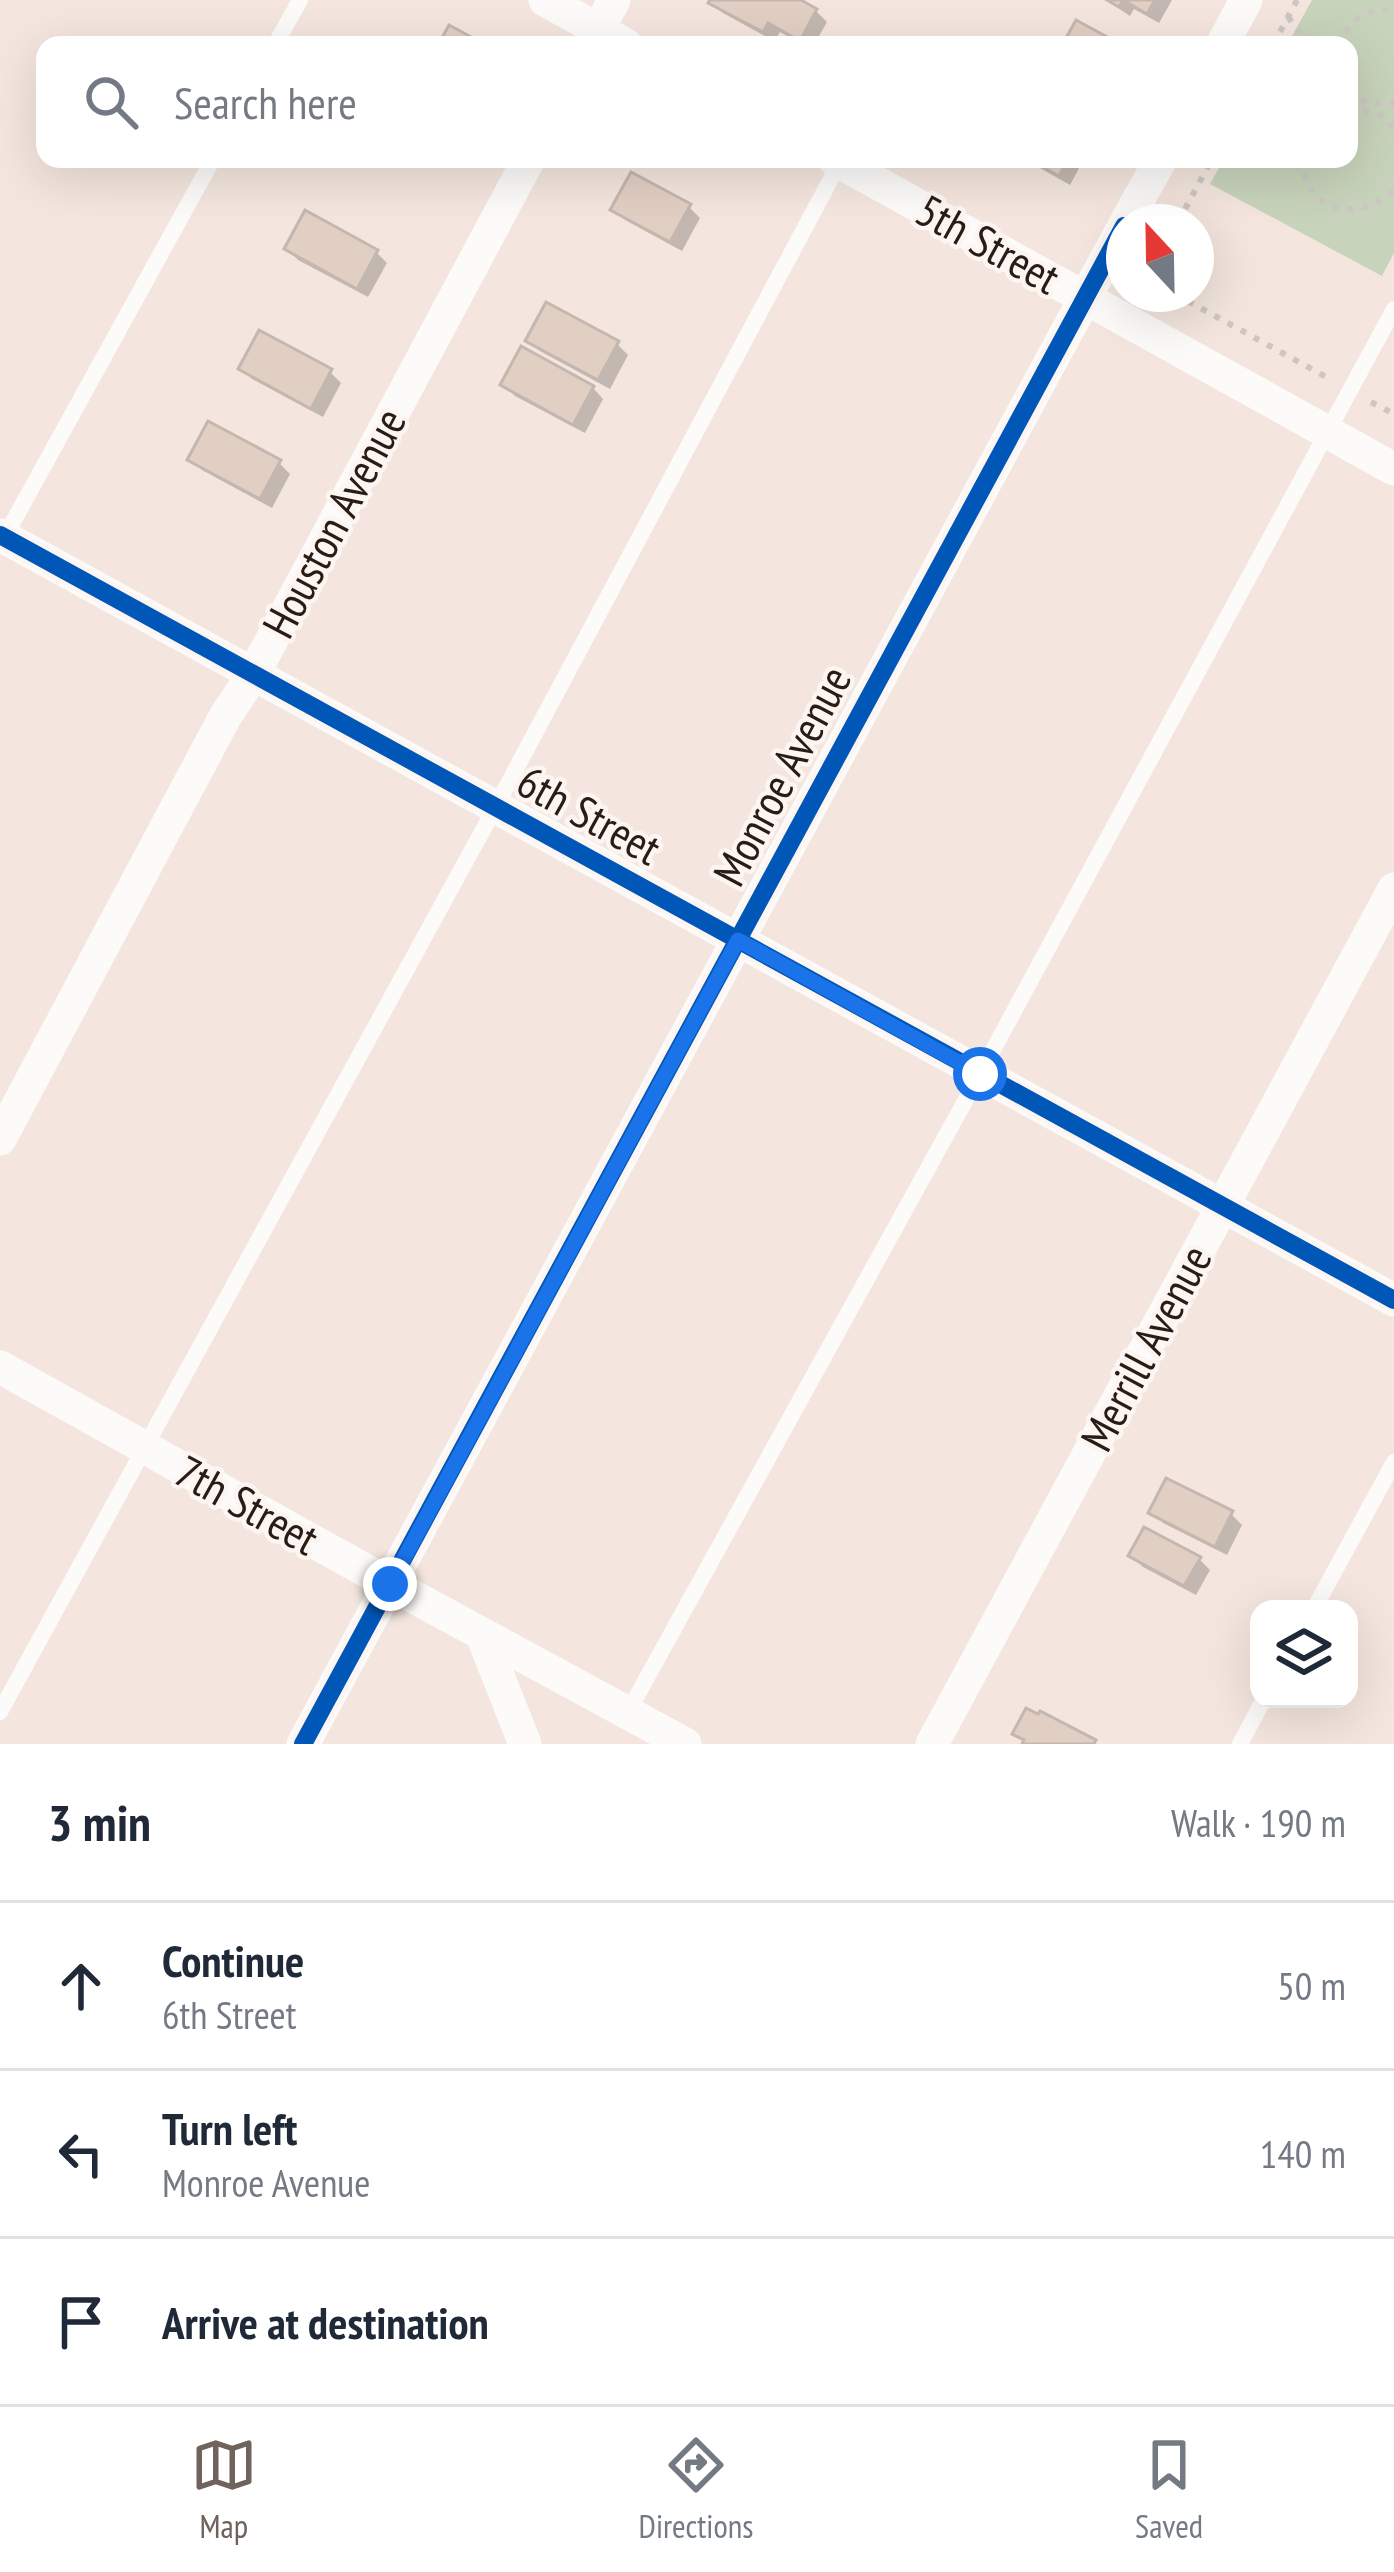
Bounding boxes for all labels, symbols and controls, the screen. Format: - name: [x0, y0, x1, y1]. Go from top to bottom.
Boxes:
- search box: [36, 36, 1358, 168]
- icon: search: [78, 69, 144, 135]
- text: Search here: [174, 73, 357, 131]
- street label: 5th Street: [907, 180, 1071, 306]
- north arrow: [1106, 204, 1214, 312]
- street label: Houston Avenue: [248, 398, 418, 647]
- street label: Monroe Avenue: [699, 656, 863, 895]
- street label: 6th Street: [508, 751, 672, 877]
- route start: [953, 1047, 1007, 1101]
- street label: Merrill Avenue: [1067, 1235, 1223, 1460]
- street label: 7th Street: [166, 1441, 330, 1567]
- route end: [363, 1557, 417, 1611]
- map controls: [1250, 1600, 1358, 1708]
- button: layers: [1250, 1600, 1358, 1708]
- text: 3 min: [48, 1789, 151, 1855]
- text: Walk · 190 m: [1171, 1797, 1346, 1848]
- text: Continue: [162, 1931, 304, 1989]
- icon: ahead: [48, 1953, 114, 2019]
- text: 50 m: [1277, 1960, 1346, 2011]
- text: 6th Street: [162, 1989, 296, 2040]
- text: Turn left: [162, 2099, 297, 2157]
- icon: left: [48, 2121, 114, 2187]
- text: 140 m: [1260, 2128, 1346, 2179]
- text: Monroe Avenue: [162, 2157, 370, 2208]
- icon: arrive: [48, 2289, 114, 2355]
- text: Arrive at destination: [162, 2293, 489, 2351]
- tab: Map: [191, 2432, 257, 2547]
- tab: Directions: [639, 2432, 753, 2547]
- tab: Saved: [1135, 2432, 1203, 2547]

